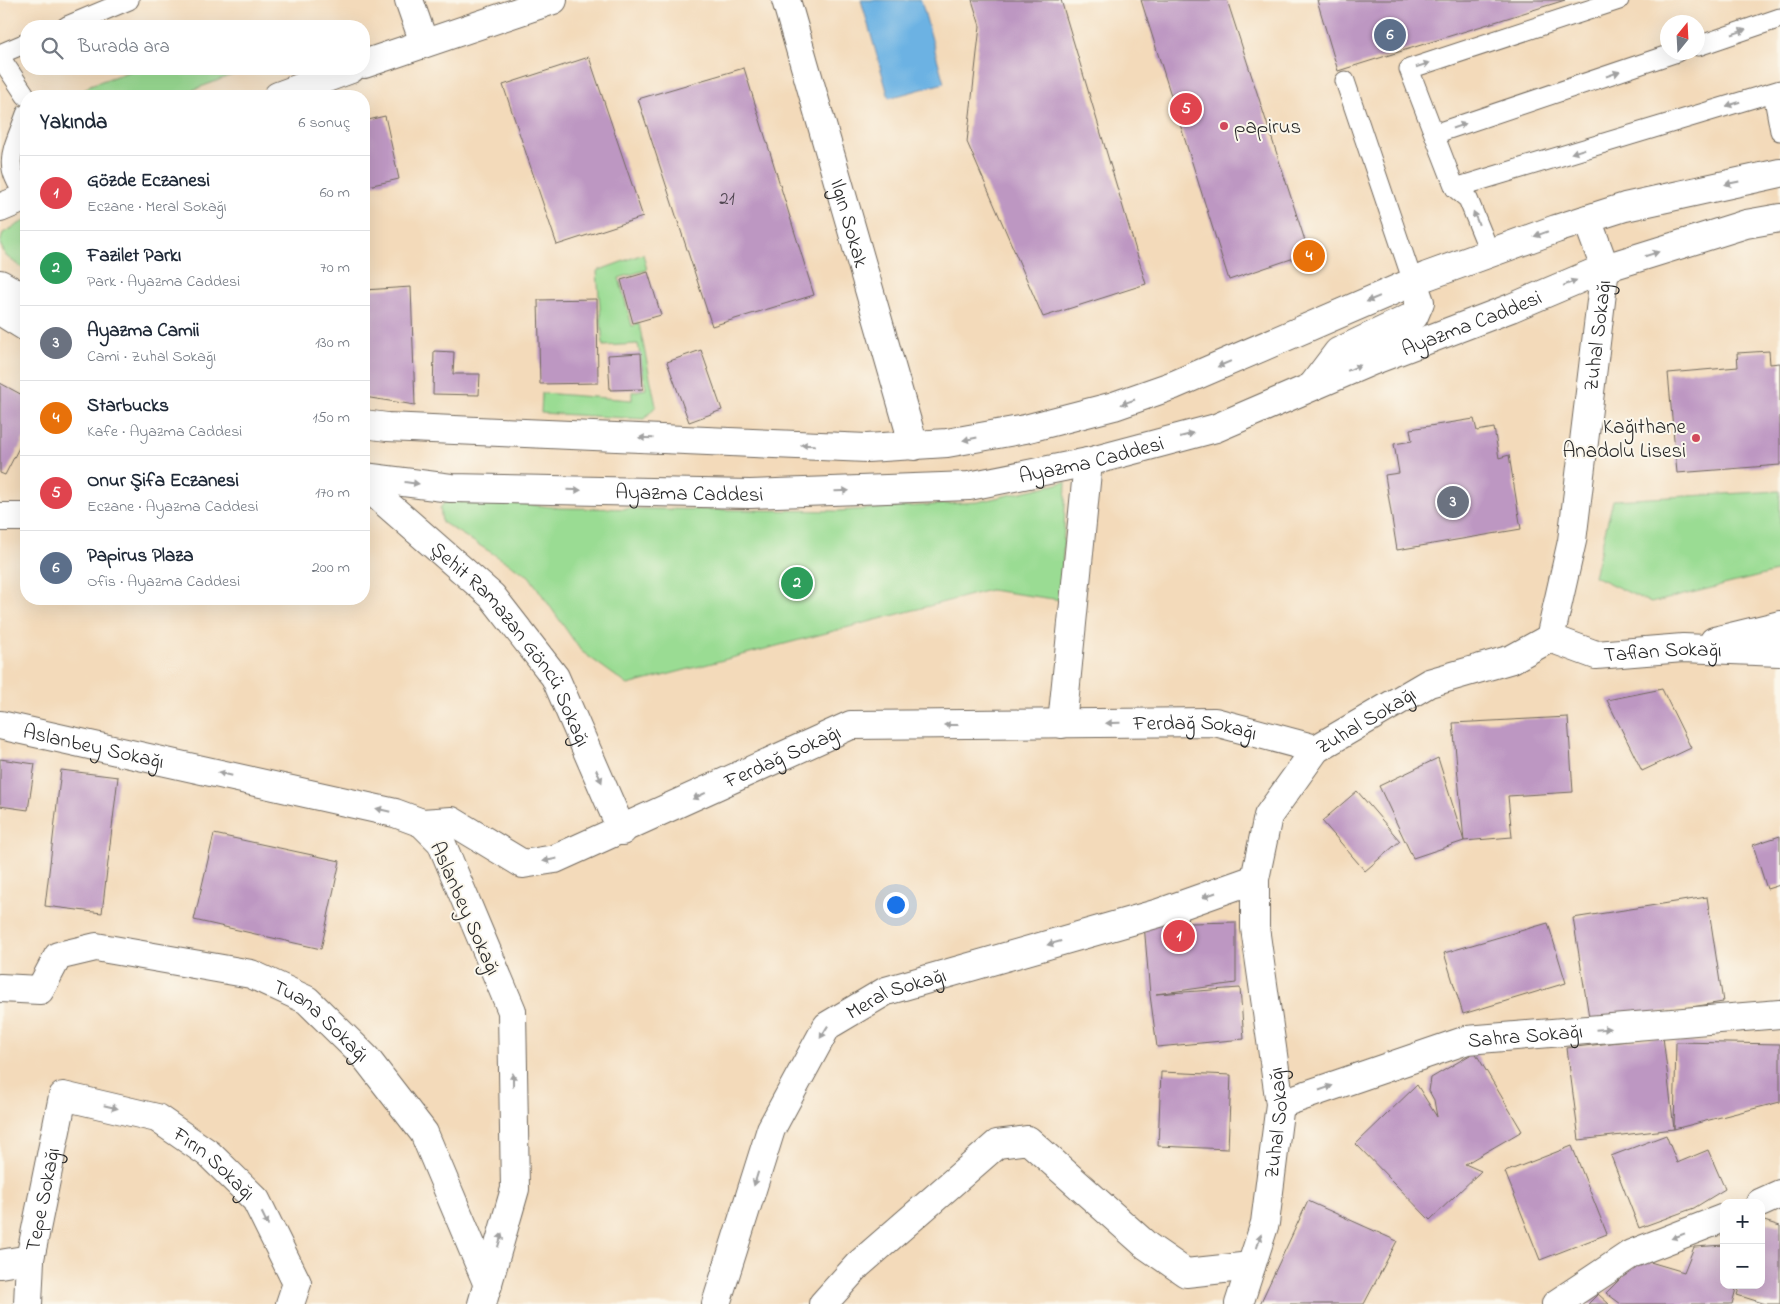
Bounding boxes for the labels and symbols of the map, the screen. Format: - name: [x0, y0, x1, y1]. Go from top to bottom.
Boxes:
- north arrow: [1660, 15, 1705, 60]
- pin: 6: [1374, 16, 1406, 54]
- one-way arrow: [1731, 28, 1746, 35]
- one-way arrow: [1415, 61, 1430, 68]
- one-way arrow: [1606, 70, 1621, 78]
- pin: 5: [1170, 90, 1202, 128]
- one-way arrow: [1726, 101, 1741, 109]
- place label: papirus: [1234, 113, 1301, 143]
- marker: papirus: [1218, 120, 1230, 132]
- one-way arrow: [1452, 122, 1467, 130]
- one-way arrow: [1570, 148, 1585, 156]
- street label: Ilgın Sokak: [821, 176, 875, 272]
- one-way arrow: [1725, 179, 1740, 187]
- house number: 21: [719, 186, 735, 213]
- one-way arrow: [1471, 211, 1479, 225]
- one-way arrow: [1533, 230, 1548, 238]
- pin: 4: [1293, 237, 1325, 275]
- one-way arrow: [1645, 249, 1660, 257]
- street label: Zuhal Sokağı: [1577, 278, 1622, 393]
- one-way arrow: [1563, 279, 1578, 287]
- street label: Ayazma Caddesi: [1398, 284, 1547, 365]
- one-way arrow: [1366, 296, 1380, 304]
- one-way arrow: [1217, 360, 1231, 368]
- one-way arrow: [1347, 364, 1361, 372]
- one-way arrow: [1120, 398, 1135, 406]
- place label: Kağıthane Anadolu Lisesi: [1562, 413, 1687, 467]
- street label: Ayazma Caddesi: [1016, 429, 1168, 493]
- one-way arrow: [1180, 431, 1195, 439]
- marker: Kağıthane Anadolu Lisesi: [1690, 432, 1702, 444]
- one-way arrow: [638, 434, 654, 442]
- one-way arrow: [962, 435, 978, 443]
- one-way arrow: [800, 441, 816, 449]
- street label: Ayazma Caddesi: [615, 478, 764, 511]
- one-way arrow: [404, 479, 420, 487]
- pin: 3: [1437, 483, 1469, 521]
- one-way arrow: [567, 486, 583, 494]
- one-way arrow: [834, 487, 850, 495]
- street label: Şehit Ramazan Göncü Sokağı: [423, 535, 597, 752]
- pin: 2: [781, 564, 813, 602]
- street label: Taflan Sokağı: [1603, 635, 1722, 671]
- street label: Zuhal Sokağı: [1311, 681, 1422, 763]
- street label: Ferdağ Sokağı: [1132, 709, 1260, 751]
- street label: Aslanbey Sokağı: [20, 718, 167, 779]
- street label: Ferdağ Sokağı: [719, 718, 846, 798]
- one-way arrow: [1105, 720, 1121, 728]
- one-way arrow: [943, 721, 959, 729]
- one-way arrow: [595, 769, 603, 783]
- one-way arrow: [217, 770, 232, 778]
- one-way arrow: [692, 792, 706, 800]
- one-way arrow: [376, 806, 391, 814]
- street label: Aslanbey Sokağı: [419, 837, 507, 981]
- one-way arrow: [541, 856, 557, 864]
- your location: [883, 892, 909, 918]
- one-way arrow: [1202, 892, 1217, 899]
- pin: 1: [1163, 917, 1195, 955]
- one-way arrow: [1047, 940, 1062, 948]
- street label: Meral Sokağı: [841, 961, 950, 1028]
- street label: Tuana Sokağı: [267, 973, 375, 1070]
- street label: Sahra Sokağı: [1467, 1017, 1584, 1057]
- one-way arrow: [1595, 1024, 1611, 1032]
- one-way arrow: [820, 1026, 829, 1039]
- street label: Zuhal Sokağı: [1258, 1065, 1297, 1180]
- one-way arrow: [509, 1072, 517, 1088]
- one-way arrow: [1319, 1084, 1334, 1091]
- one-way arrow: [103, 1103, 118, 1111]
- street label: Fırın Sokağı: [165, 1120, 261, 1208]
- street label: Tepe Sokağı: [19, 1145, 70, 1254]
- one-way arrow: [751, 1171, 759, 1186]
- one-way arrow: [261, 1212, 269, 1226]
- one-way arrow: [1671, 1232, 1685, 1240]
- one-way arrow: [497, 1233, 505, 1248]
- one-way arrow: [1256, 1233, 1264, 1248]

